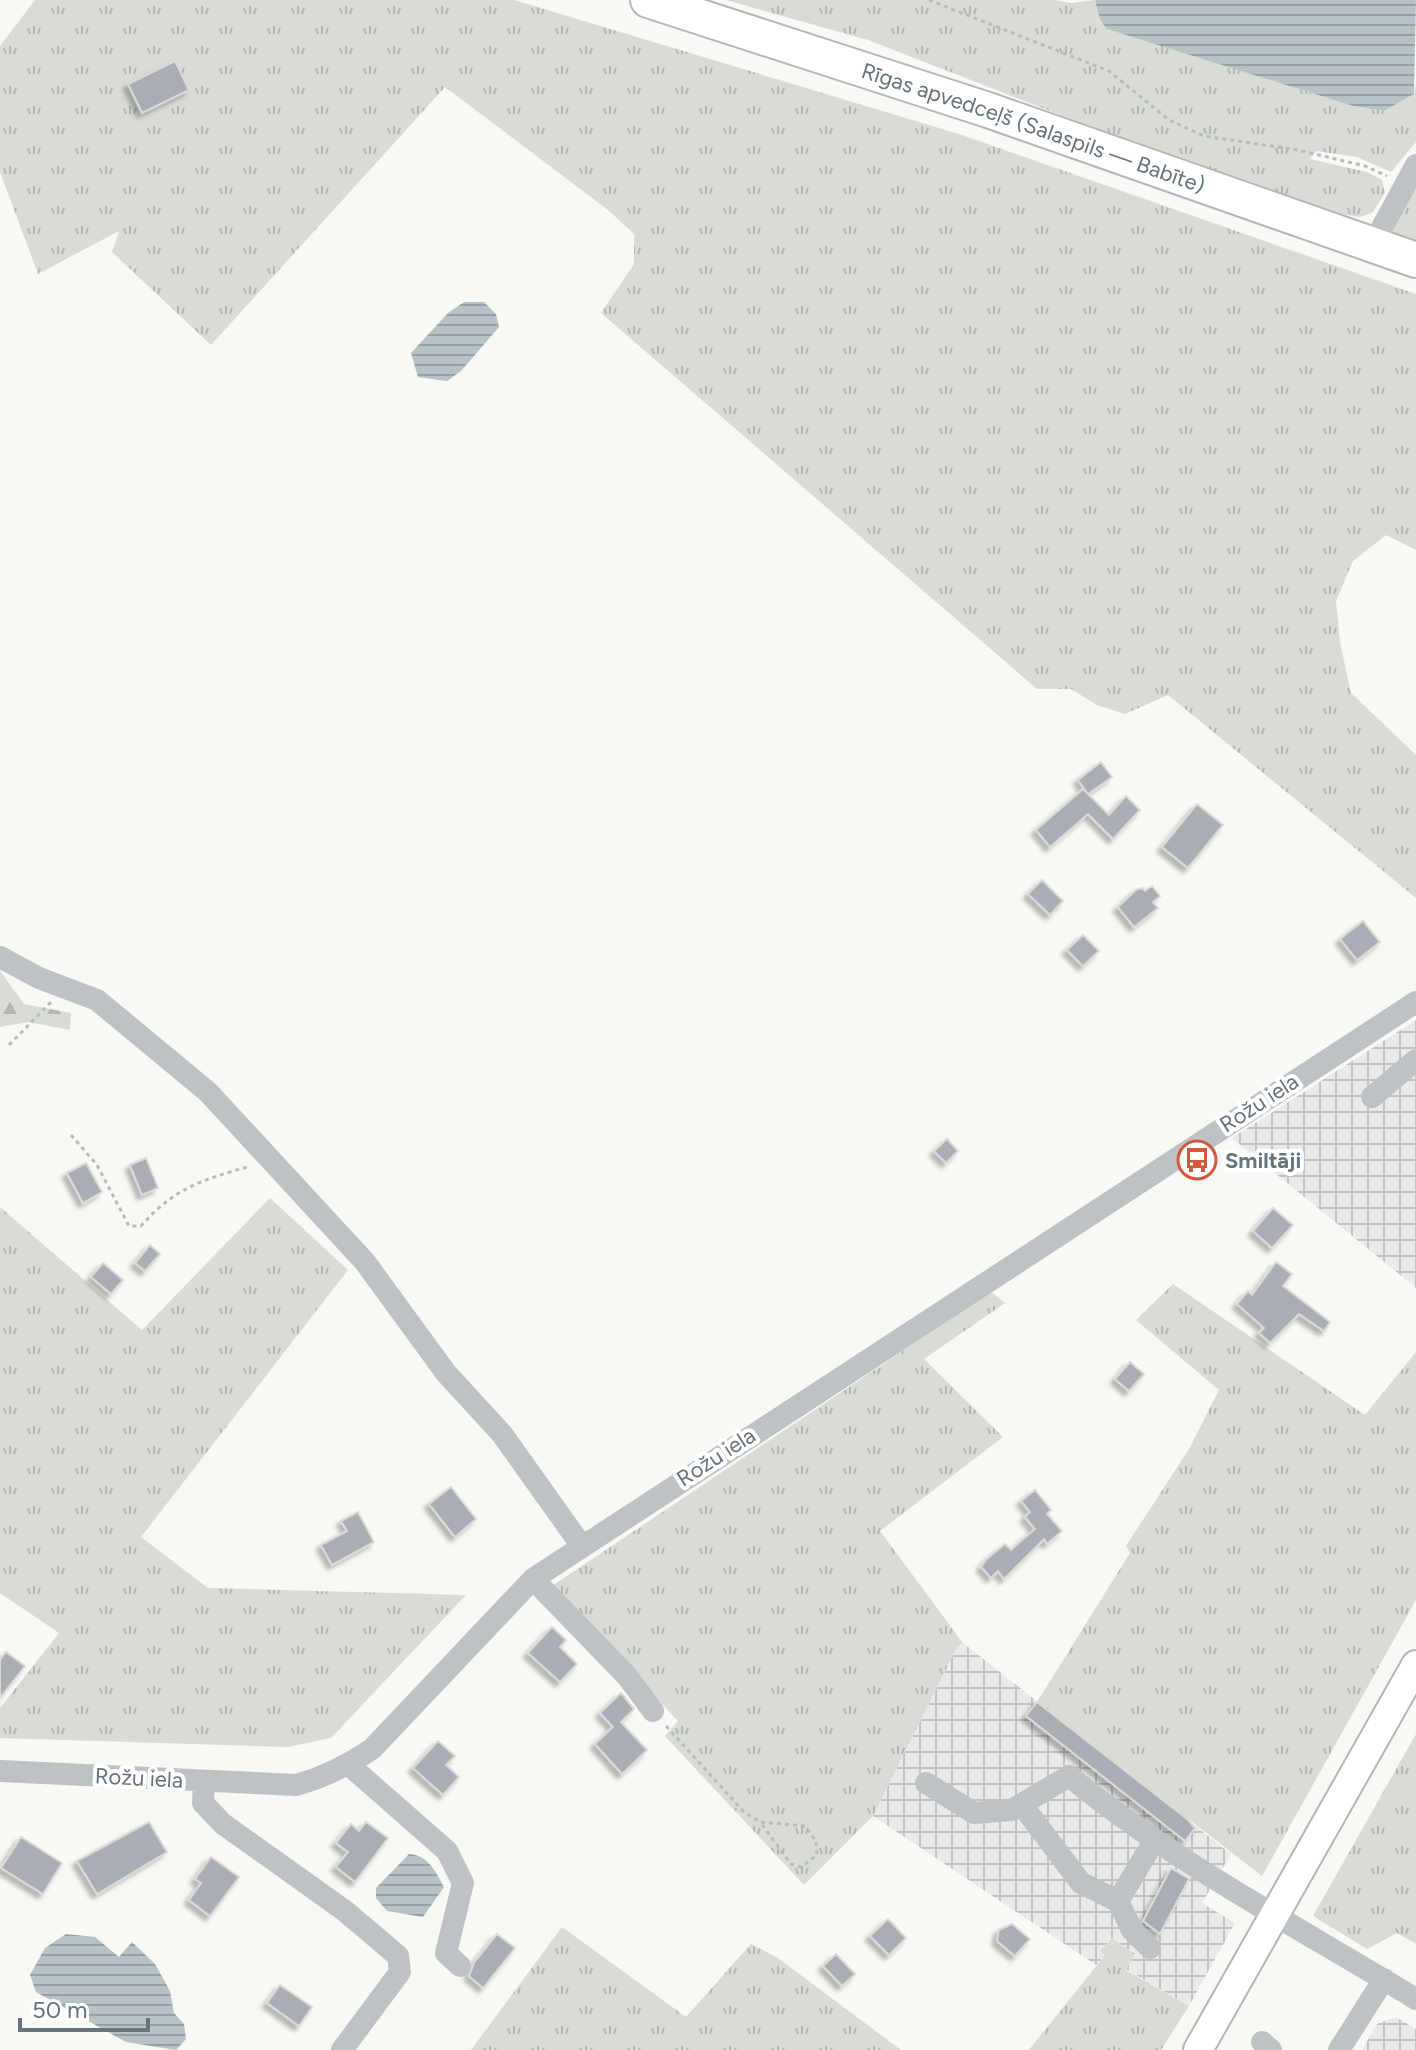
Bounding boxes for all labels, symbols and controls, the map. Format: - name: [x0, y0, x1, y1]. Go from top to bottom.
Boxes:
- street label: Rīgas apvedceļš (Salaspils — Babīte): [858, 57, 1209, 199]
- street label: Rožu iela: [1215, 1068, 1303, 1138]
- bus stop icon: Smiltāji: [1176, 1139, 1218, 1181]
- place label: Smiltāji: [1225, 1147, 1301, 1174]
- street label: Rožu iela: [672, 1422, 760, 1492]
- street label: Rožu iela: [94, 1762, 184, 1794]
- scale bar: [20, 1982, 148, 2032]
- text: 50 m: [32, 1995, 88, 2024]

